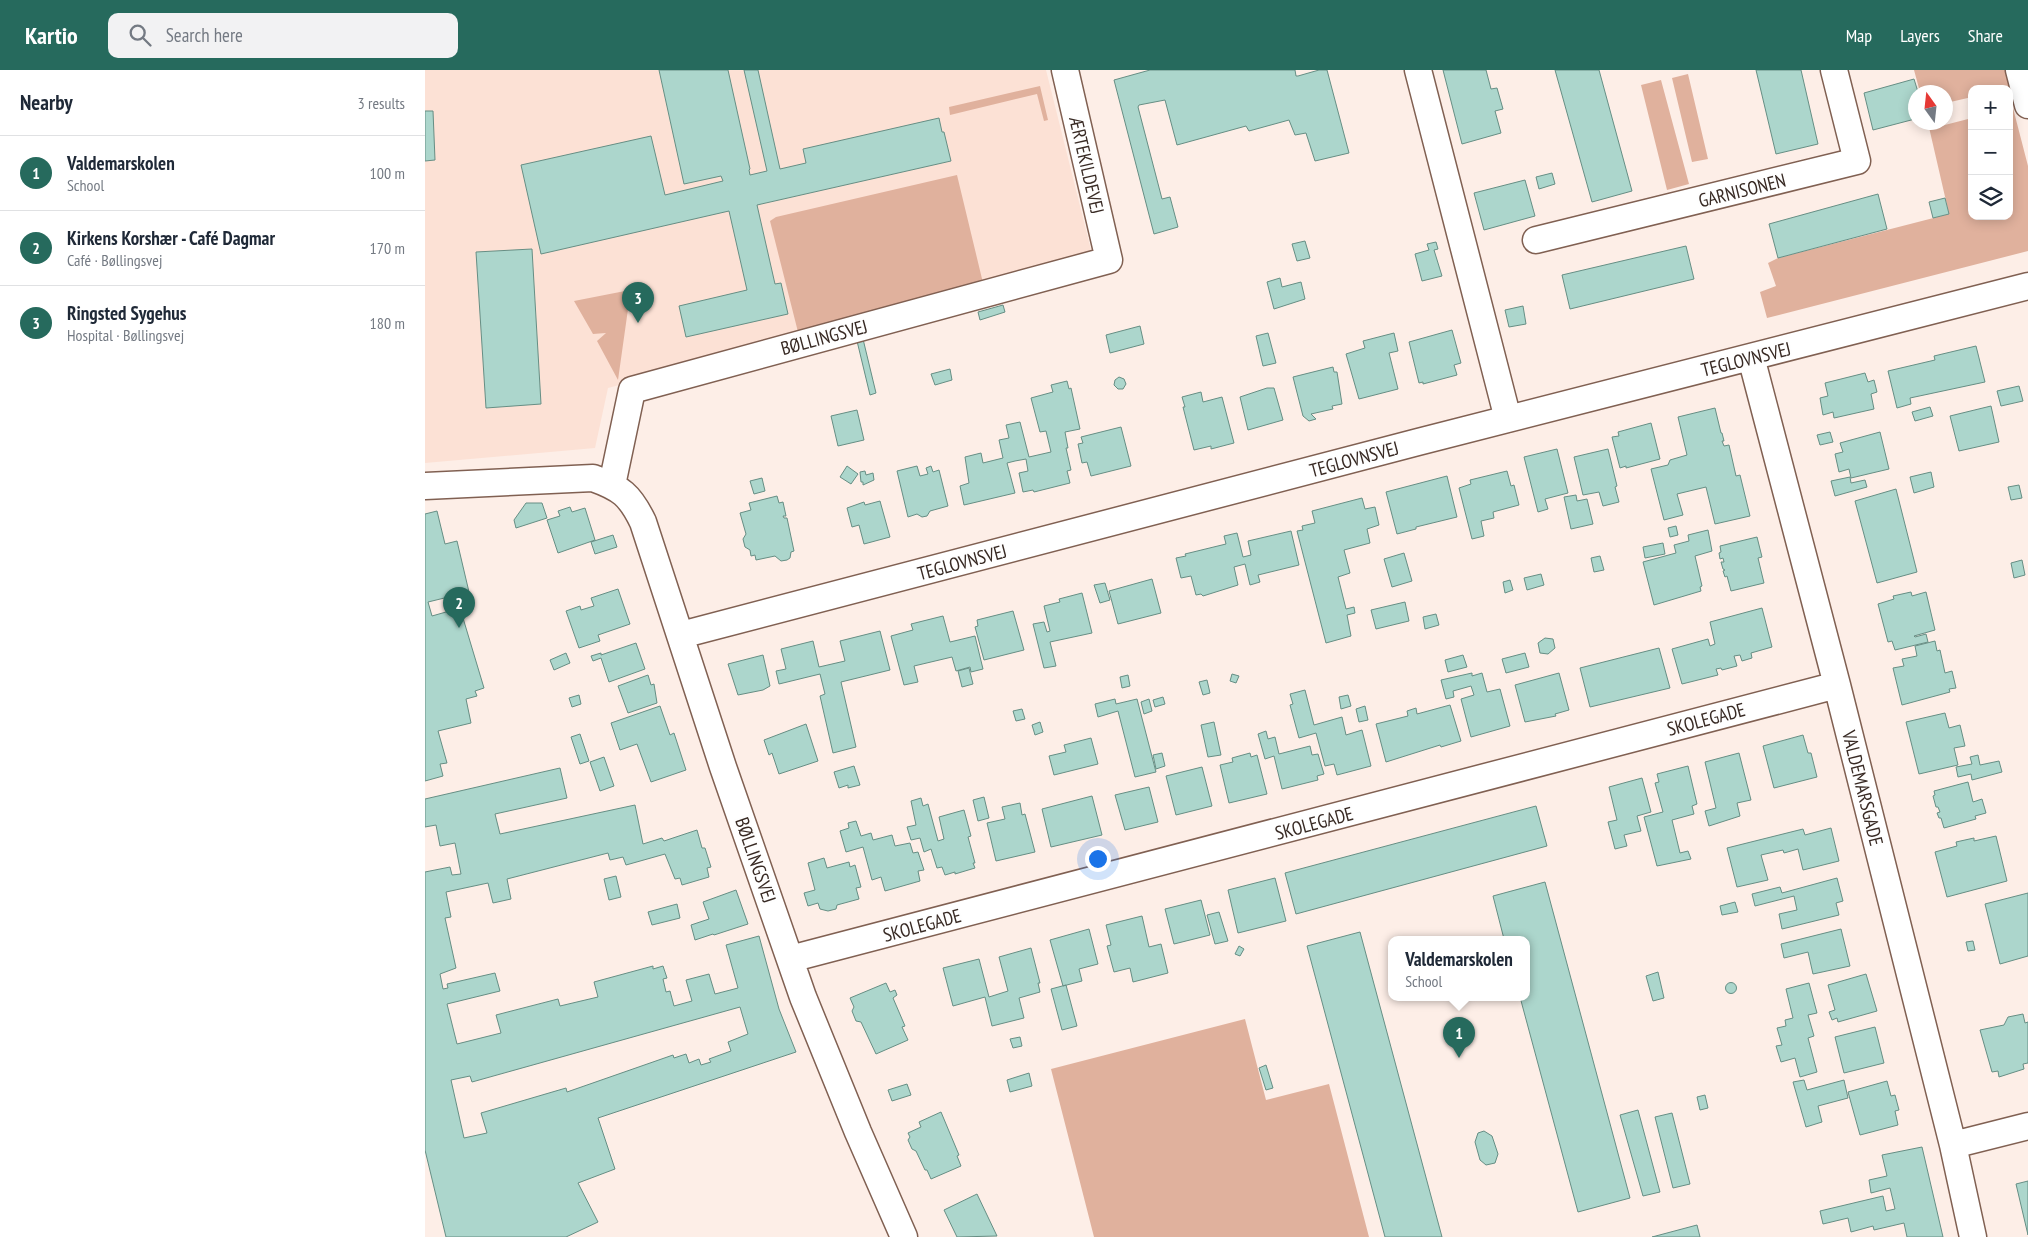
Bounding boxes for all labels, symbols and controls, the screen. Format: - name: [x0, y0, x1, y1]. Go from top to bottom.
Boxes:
- search box: [108, 13, 458, 58]
- text: Kartio: [25, 20, 78, 51]
- icon: search: [126, 21, 154, 49]
- text: Search here: [166, 23, 243, 47]
- text: Map: [1846, 24, 1872, 47]
- text: Layers: [1900, 24, 1940, 47]
- text: Share: [1968, 24, 2003, 47]
- north arrow: [1908, 85, 1953, 130]
- map controls: [1968, 85, 2013, 220]
- button: +: [1968, 85, 2013, 130]
- text: Nearby: [20, 89, 73, 116]
- text: 3 results: [358, 93, 405, 113]
- street label: ÆRTEKILDEVEJ: [1064, 113, 1110, 216]
- button: −: [1968, 130, 2013, 175]
- text: Valdemarskolen: [67, 151, 175, 175]
- text: 1: [32, 163, 40, 183]
- text: 100 m: [370, 163, 405, 183]
- street label: GARNISONEN: [1696, 168, 1788, 212]
- text: School: [67, 175, 104, 195]
- button: layers: [1968, 175, 2013, 220]
- text: Kirkens Korshær - Café Dagmar: [67, 226, 275, 250]
- text: 2: [32, 238, 40, 258]
- text: 170 m: [370, 238, 405, 258]
- text: Café · Bøllingsvej: [67, 250, 162, 270]
- pin: 3: [622, 282, 654, 323]
- text: Ringsted Sygehus: [67, 301, 186, 325]
- text: 3: [32, 313, 40, 333]
- text: 180 m: [370, 313, 405, 333]
- street label: BØLLINGSVEJ: [778, 314, 870, 360]
- text: Hospital · Bøllingsvej: [67, 325, 184, 345]
- street label: TEGLOVNSVEJ: [1699, 336, 1793, 382]
- street label: TEGLOVNSVEJ: [1307, 436, 1401, 482]
- street label: TEGLOVNSVEJ: [915, 539, 1009, 585]
- pin: 2: [443, 587, 475, 628]
- street label: SKOLEGADE: [1664, 697, 1748, 741]
- street label: VALDEMARSGADE: [1837, 727, 1889, 848]
- street label: SKOLEGADE: [1272, 801, 1356, 845]
- street label: BØLLINGSVEJ: [730, 814, 782, 906]
- your location: [1085, 846, 1111, 872]
- street label: SKOLEGADE: [880, 903, 964, 947]
- popup: [1388, 936, 1530, 1001]
- text: Valdemarskolen: [1405, 947, 1513, 971]
- text: School: [1405, 971, 1442, 991]
- pin: 1: [1443, 1017, 1475, 1058]

